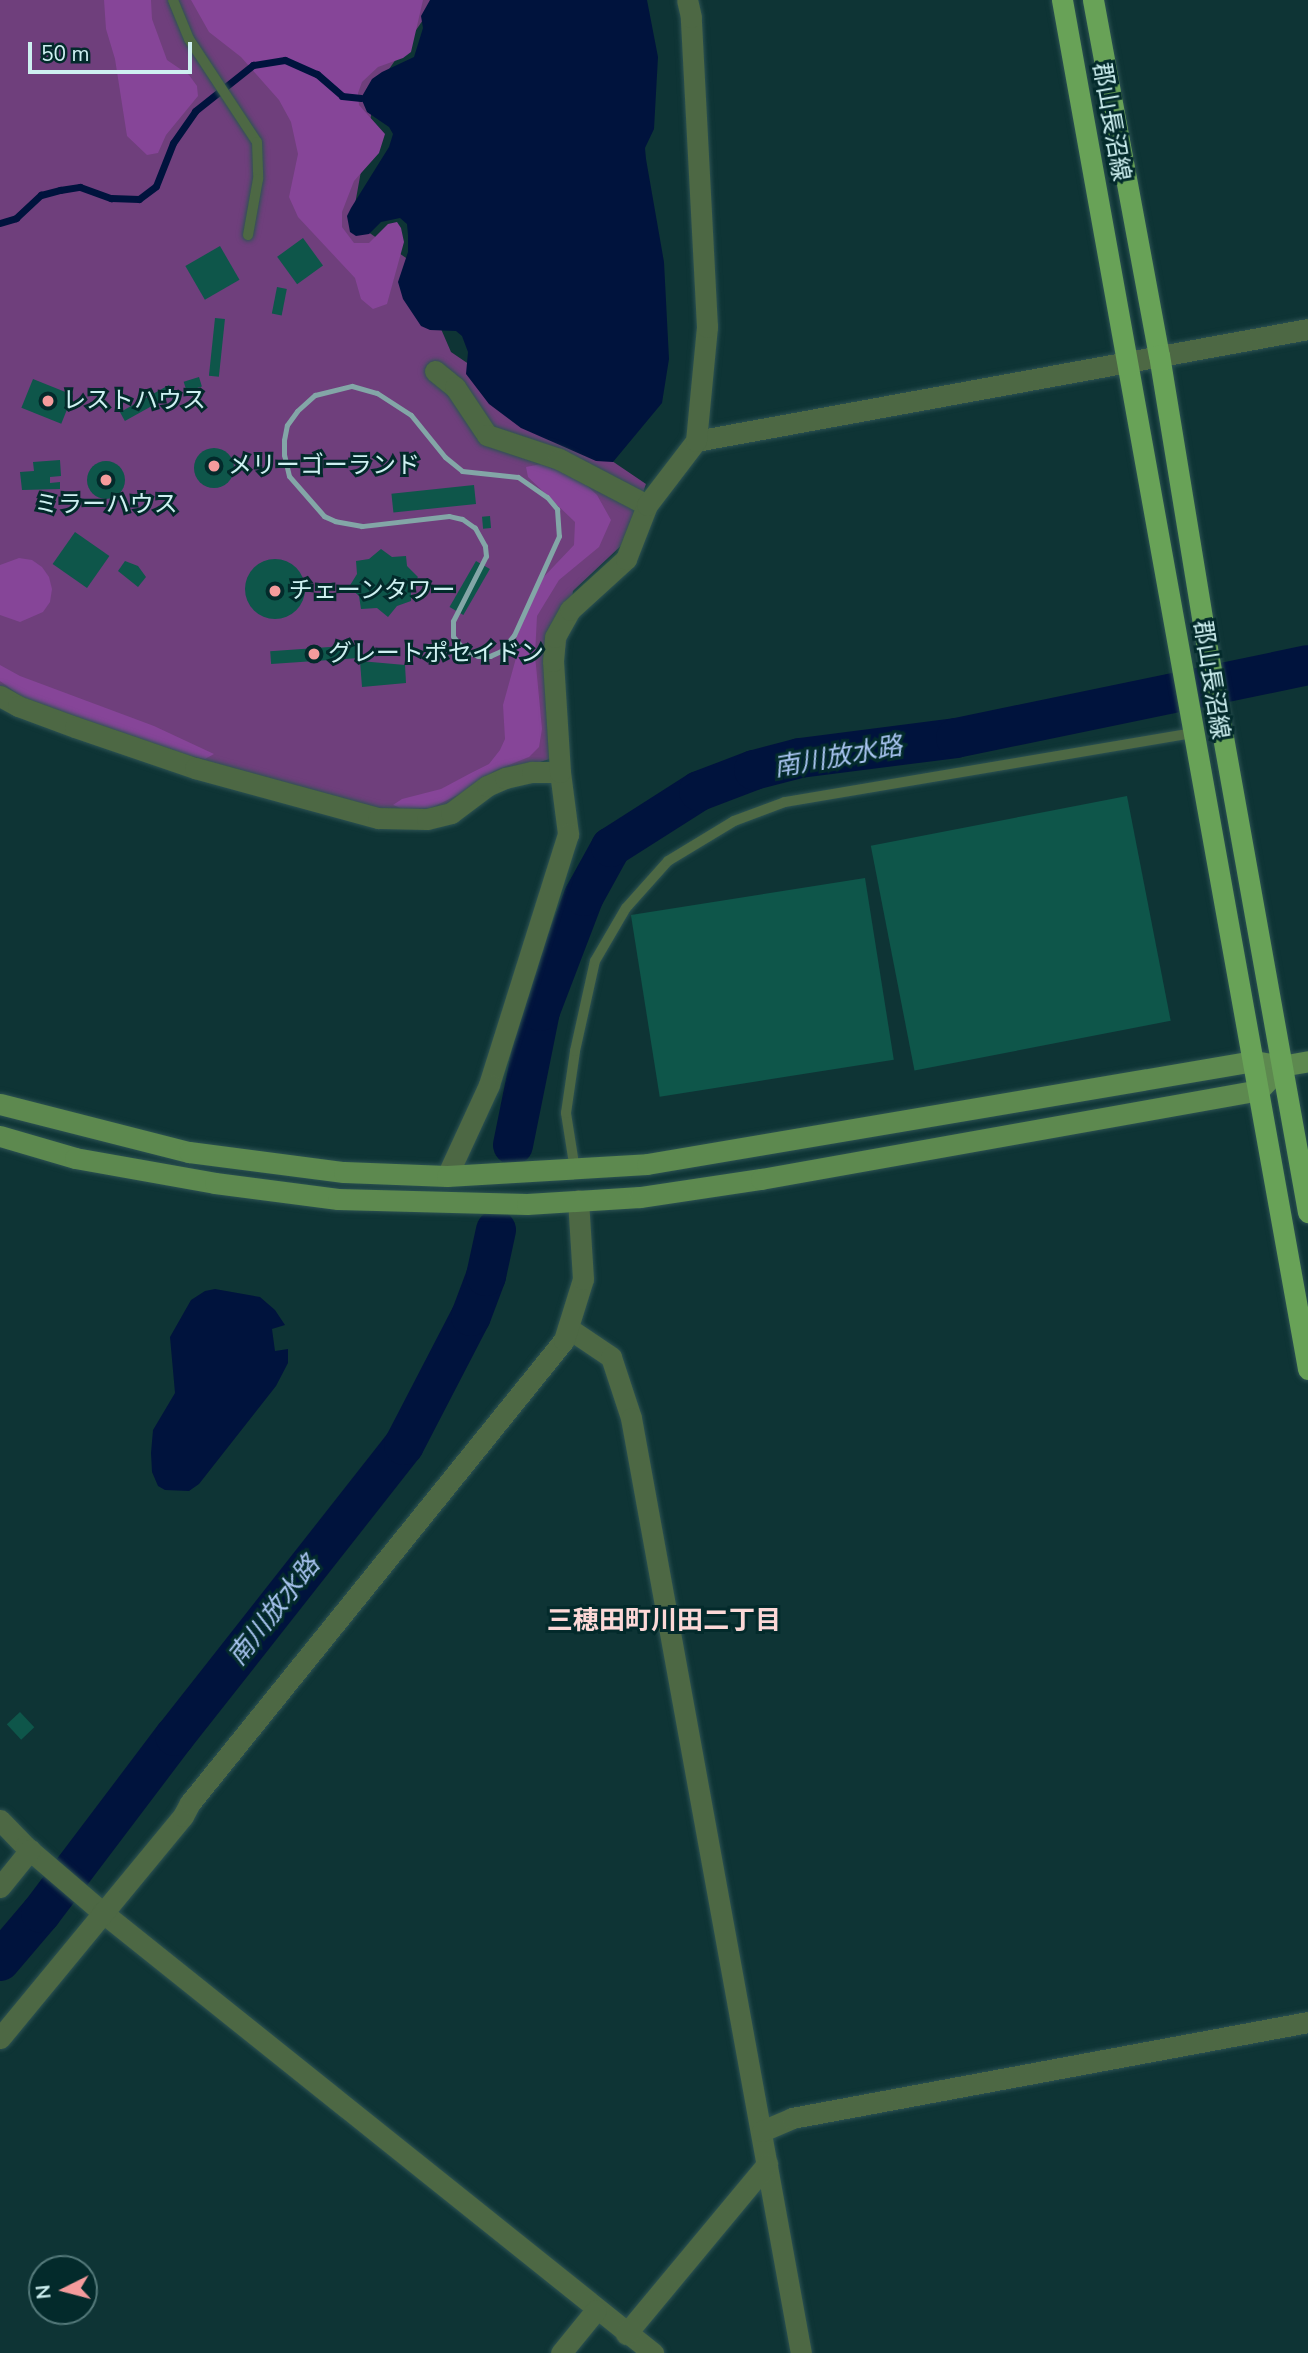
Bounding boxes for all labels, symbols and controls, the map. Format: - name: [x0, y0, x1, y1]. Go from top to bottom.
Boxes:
- scale bar: [32, 28, 196, 72]
- text: 50 m: [41, 40, 90, 68]
- street label: 郡山長沼線: [1086, 60, 1136, 184]
- place label: レストハウス: [62, 387, 206, 415]
- marker: レストハウス: [40, 393, 56, 409]
- place label: メリーゴーランド: [228, 452, 420, 480]
- marker: メリーゴーランド: [206, 458, 222, 474]
- marker: ミラーハウス: [98, 472, 114, 488]
- place label: ミラーハウス: [34, 491, 178, 519]
- place label: チェーンタワー: [289, 577, 457, 605]
- marker: チェーンタワー: [267, 583, 283, 599]
- street label: 郡山長沼線: [1187, 618, 1235, 742]
- place label: グレートポセイドン: [328, 640, 544, 668]
- marker: グレートポセイドン: [306, 646, 322, 662]
- water label: 南川放水路: [771, 730, 905, 784]
- water label: 南川放水路: [222, 1550, 326, 1672]
- district label: 三穂田町川田二丁目: [547, 1605, 781, 1637]
- north arrow: [28, 2255, 98, 2325]
- text: N: [30, 2284, 58, 2300]

